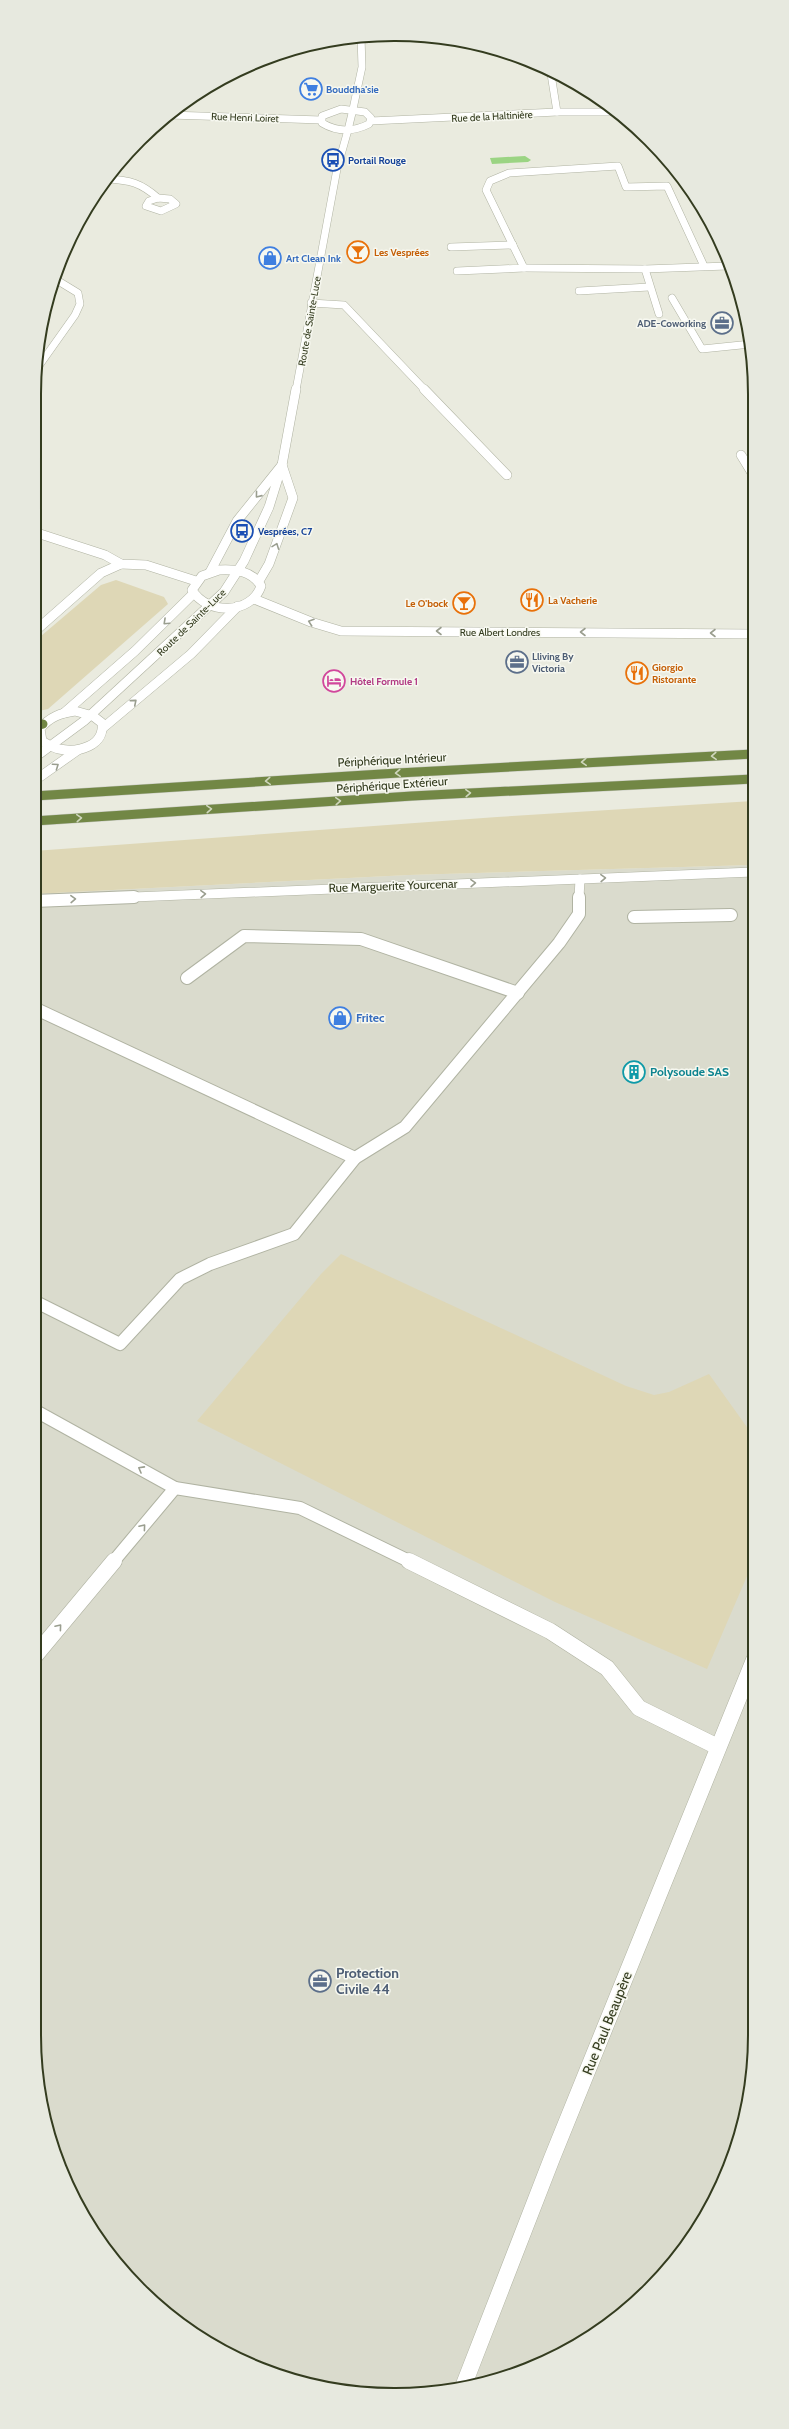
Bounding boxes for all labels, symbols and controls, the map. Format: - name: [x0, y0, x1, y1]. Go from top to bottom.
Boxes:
- supermarket icon: Bouddha'sie: [298, 76, 324, 102]
- place label: Bouddha'sie: [326, 83, 379, 96]
- street label: Rue de la Haltinière: [451, 108, 533, 125]
- street label: Rue Henri Loiret: [211, 110, 280, 125]
- bus stop icon: Portail Rouge: [320, 147, 346, 173]
- place label: Portail Rouge: [348, 154, 406, 167]
- bar icon: Les Vesprées: [345, 239, 371, 265]
- shop icon: Art Clean Ink: [257, 245, 283, 271]
- place label: Les Vesprées: [374, 246, 429, 259]
- place label: Art Clean Ink: [286, 252, 341, 265]
- street label: Route de Sainte-Luce: [295, 275, 324, 367]
- office icon: ADE-Coworking: [709, 310, 735, 336]
- place label: ADE-Coworking: [637, 317, 706, 330]
- one-way arrow: [255, 491, 262, 498]
- bus stop icon: Vesprées, C7: [229, 518, 255, 544]
- place label: Vesprées, C7: [258, 525, 313, 538]
- one-way arrow: [271, 543, 279, 550]
- street label: Route de Sainte-Luce: [154, 586, 229, 659]
- restaurant icon: La Vacherie: [519, 587, 545, 613]
- bar icon: Le O'bock: [451, 590, 477, 616]
- place label: La Vacherie: [548, 594, 597, 607]
- place label: Le O'bock: [405, 597, 448, 610]
- one-way arrow: [163, 617, 171, 625]
- one-way arrow: [307, 618, 314, 627]
- street label: Rue Albert Londres: [460, 626, 540, 639]
- one-way arrow: [436, 627, 442, 635]
- one-way arrow: [580, 628, 586, 636]
- one-way arrow: [710, 629, 716, 638]
- office icon: Lliving By Victoria: [504, 649, 530, 675]
- place label: Lliving By Victoria: [532, 650, 574, 675]
- restaurant icon: Giorgio Ristorante: [624, 660, 650, 686]
- place label: Giorgio Ristorante: [652, 661, 696, 686]
- hotel icon: Hôtel Formule 1: [321, 668, 347, 694]
- place label: Hôtel Formule 1: [350, 675, 418, 688]
- one-way arrow: [130, 700, 137, 707]
- street label: Périphérique Intérieur: [337, 749, 447, 770]
- one-way arrow: [711, 752, 717, 760]
- one-way arrow: [581, 758, 587, 767]
- one-way arrow: [52, 763, 59, 771]
- one-way arrow: [395, 768, 401, 777]
- street label: Périphérique Extérieur: [336, 773, 448, 796]
- one-way arrow: [265, 777, 271, 785]
- one-way arrow: [465, 789, 471, 797]
- one-way arrow: [335, 797, 341, 805]
- one-way arrow: [205, 805, 212, 814]
- one-way arrow: [76, 813, 82, 822]
- one-way arrow: [600, 874, 606, 882]
- street label: Rue Marguerite Yourcenar: [328, 876, 458, 895]
- one-way arrow: [470, 879, 476, 887]
- one-way arrow: [200, 890, 206, 898]
- one-way arrow: [70, 895, 76, 903]
- shop icon: Fritec: [327, 1005, 353, 1031]
- place label: Fritec: [356, 1010, 385, 1025]
- building icon: Polysoude SAS: [621, 1059, 647, 1085]
- place label: Polysoude SAS: [650, 1064, 729, 1079]
- one-way arrow: [138, 1467, 145, 1474]
- one-way arrow: [138, 1525, 145, 1532]
- one-way arrow: [55, 1624, 62, 1632]
- place label: Protection Civile 44: [336, 1964, 399, 1998]
- office icon: Protection Civile 44: [307, 1968, 333, 1994]
- street label: Rue Paul Beaupère: [578, 1969, 636, 2077]

